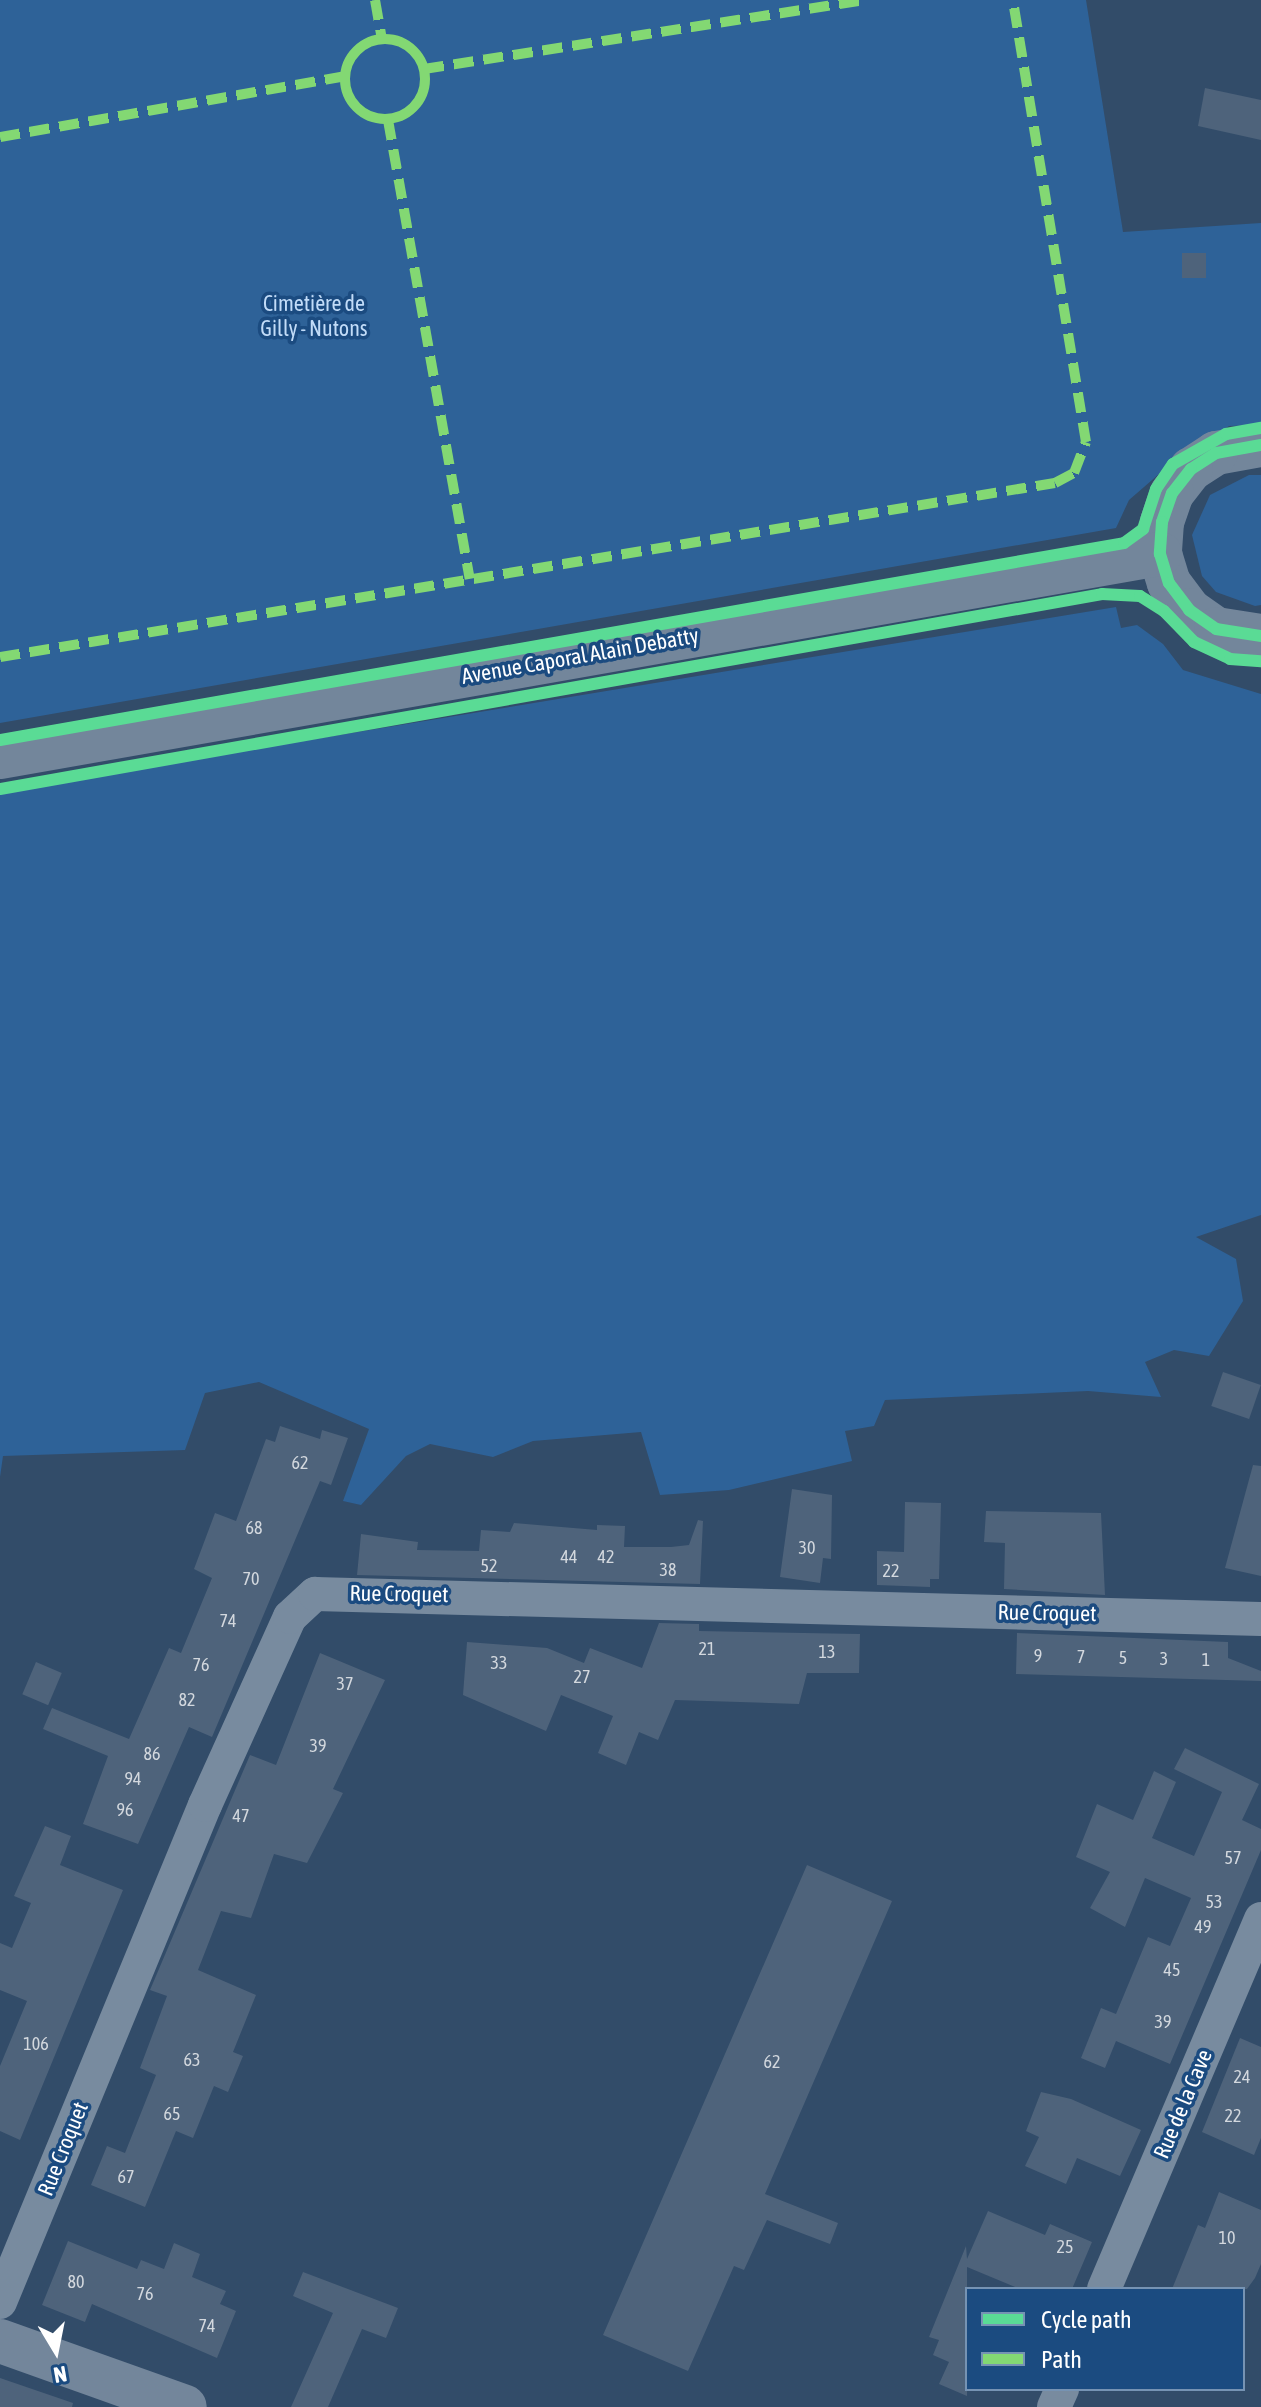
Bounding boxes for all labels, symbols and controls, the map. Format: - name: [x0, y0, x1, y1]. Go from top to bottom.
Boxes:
- park label: Cimetière de Gilly - Nutons: [260, 290, 368, 342]
- street label: Avenue Caporal Alain Debatty: [459, 622, 701, 690]
- house number: 62: [292, 1452, 308, 1474]
- house number: 68: [246, 1517, 262, 1539]
- house number: 30: [799, 1537, 815, 1559]
- house number: 44: [561, 1546, 577, 1568]
- house number: 42: [598, 1546, 614, 1568]
- house number: 52: [481, 1555, 497, 1577]
- house number: 38: [660, 1559, 676, 1581]
- house number: 22: [883, 1560, 899, 1582]
- house number: 70: [243, 1568, 259, 1590]
- street label: Rue Croquet: [349, 1580, 449, 1608]
- street label: Rue Croquet: [997, 1599, 1097, 1627]
- house number: 74: [220, 1610, 236, 1632]
- house number: 21: [699, 1638, 715, 1660]
- house number: 13: [819, 1641, 835, 1663]
- house number: 9: [1034, 1645, 1042, 1667]
- house number: 7: [1077, 1646, 1085, 1668]
- house number: 5: [1119, 1647, 1127, 1669]
- house number: 3: [1160, 1648, 1168, 1670]
- house number: 1: [1202, 1649, 1210, 1671]
- house number: 33: [491, 1652, 507, 1674]
- house number: 76: [193, 1654, 209, 1676]
- house number: 27: [574, 1666, 590, 1688]
- house number: 37: [337, 1673, 353, 1695]
- house number: 82: [179, 1689, 195, 1711]
- house number: 39: [310, 1735, 326, 1757]
- house number: 86: [144, 1743, 160, 1765]
- house number: 94: [125, 1768, 141, 1790]
- house number: 96: [117, 1799, 133, 1821]
- house number: 47: [233, 1805, 249, 1827]
- house number: 57: [1225, 1847, 1241, 1869]
- house number: 53: [1206, 1891, 1222, 1913]
- house number: 49: [1195, 1916, 1211, 1938]
- house number: 45: [1164, 1959, 1180, 1981]
- house number: 39: [1155, 2011, 1171, 2033]
- house number: 106: [23, 2033, 49, 2055]
- street label: Rue de la Cave: [1148, 2045, 1218, 2163]
- house number: 63: [184, 2049, 200, 2071]
- house number: 62: [764, 2051, 780, 2073]
- house number: 24: [1234, 2066, 1250, 2088]
- street label: Rue Croquet: [32, 2098, 94, 2200]
- house number: 65: [164, 2103, 180, 2125]
- house number: 22: [1225, 2105, 1241, 2127]
- house number: 67: [118, 2166, 134, 2188]
- house number: 10: [1219, 2227, 1235, 2249]
- house number: 25: [1057, 2236, 1073, 2258]
- house number: 80: [68, 2271, 84, 2293]
- house number: 76: [137, 2283, 153, 2305]
- legend: [965, 2287, 1245, 2391]
- text: Cycle path: [1041, 2306, 1132, 2333]
- north arrow: [16, 2311, 96, 2391]
- house number: 74: [199, 2315, 215, 2337]
- text: Path: [1041, 2346, 1082, 2373]
- text: N: [52, 2361, 69, 2389]

